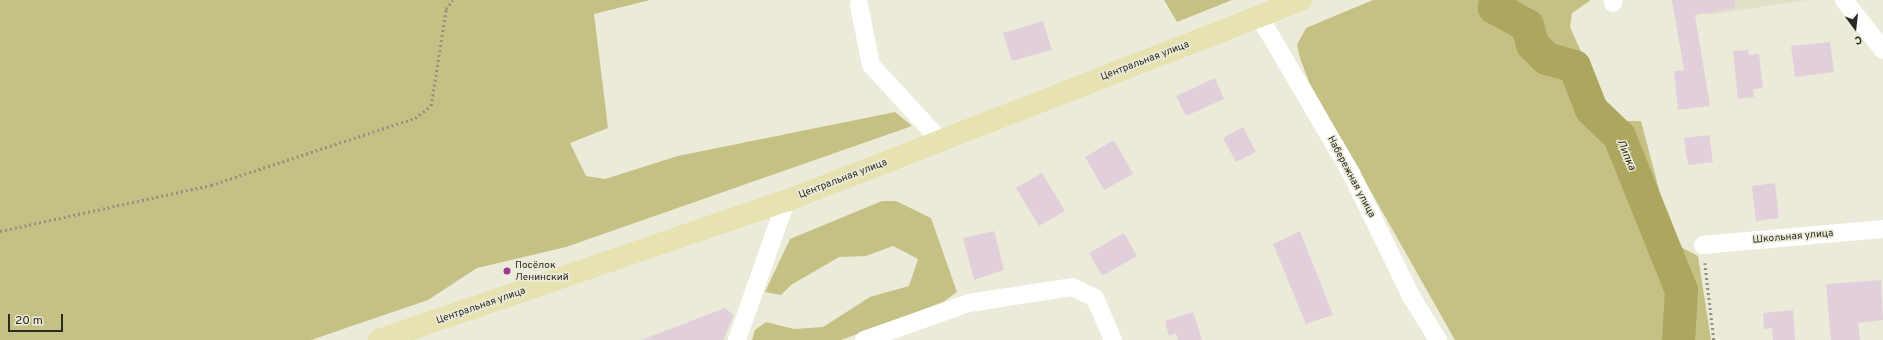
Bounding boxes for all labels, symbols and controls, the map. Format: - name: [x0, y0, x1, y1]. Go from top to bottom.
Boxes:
- north arrow: [1835, 8, 1875, 48]
- text: С: [1853, 32, 1863, 47]
- street label: Центральная улица: [1099, 39, 1191, 83]
- street label: Набережная улица: [1324, 134, 1378, 220]
- water label: Липка: [1614, 138, 1638, 172]
- street label: Центральная улица: [797, 157, 889, 201]
- street label: Школьная улица: [1752, 227, 1834, 247]
- place label: Посёлок Ленинский: [515, 259, 569, 282]
- marker: Посёлок Ленинский: [502, 266, 512, 276]
- street label: Центральная улица: [435, 285, 527, 327]
- scale bar: [10, 306, 65, 332]
- text: 20 m: [15, 313, 43, 329]

